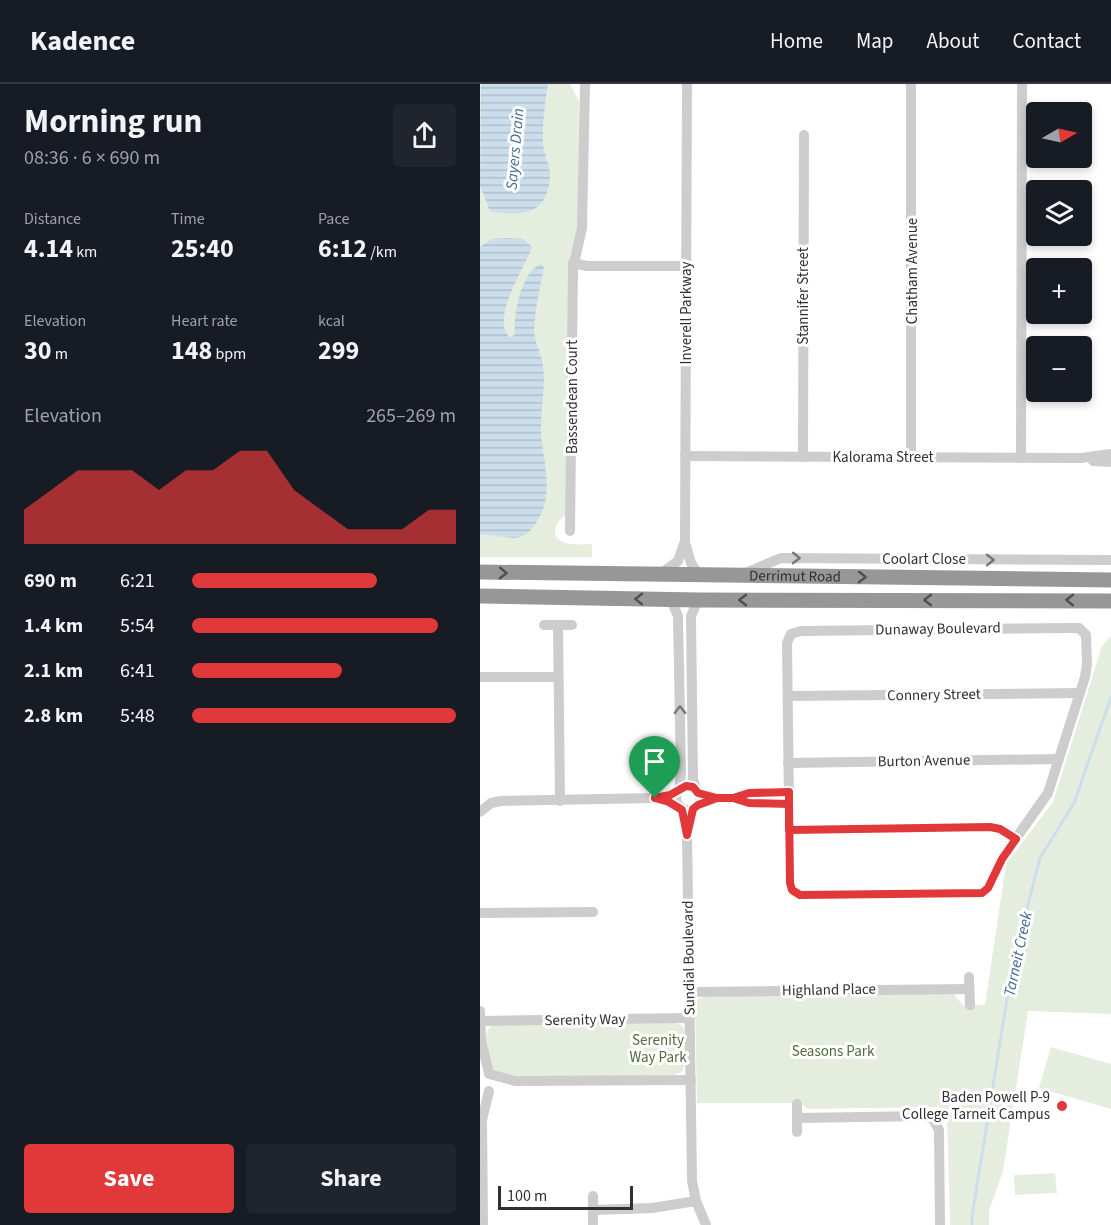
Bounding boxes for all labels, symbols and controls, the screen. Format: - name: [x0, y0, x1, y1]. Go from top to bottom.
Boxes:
- text: Kadence: [30, 21, 135, 61]
- text: Home: [770, 26, 823, 56]
- text: Map: [856, 26, 894, 56]
- text: About: [927, 26, 979, 56]
- text: Contact: [1012, 26, 1081, 56]
- text: Morning run: [24, 98, 202, 145]
- north arrow: [1026, 102, 1092, 168]
- map controls: [1026, 102, 1092, 402]
- button: share: [393, 104, 456, 167]
- water label: Sayers Drain: [500, 107, 530, 191]
- text: 08:36 · 6 × 690 m: [24, 144, 160, 172]
- button: layers: [1026, 180, 1092, 246]
- text: Distance: [24, 208, 81, 230]
- text: Time: [171, 208, 205, 230]
- text: Pace: [318, 208, 349, 230]
- street label: Chatham Avenue: [902, 218, 923, 324]
- text: 4.14: [24, 230, 73, 267]
- text: 25:40: [171, 230, 234, 267]
- text: 6:12: [318, 230, 367, 267]
- text: km: [73, 241, 97, 263]
- text: /km: [367, 241, 397, 263]
- street label: Stannifer Street: [793, 247, 814, 345]
- button: +: [1026, 258, 1092, 324]
- street label: Inverell Parkway: [676, 262, 697, 364]
- text: Elevation: [24, 310, 86, 332]
- text: Heart rate: [171, 310, 238, 332]
- text: kcal: [318, 310, 345, 332]
- text: 30: [24, 332, 51, 369]
- text: 148: [171, 332, 212, 369]
- text: 299: [318, 332, 359, 369]
- button: −: [1026, 336, 1092, 402]
- street label: Bassendean Court: [562, 340, 583, 454]
- text: m: [51, 343, 68, 365]
- text: bpm: [212, 343, 246, 365]
- text: Elevation: [24, 402, 102, 430]
- text: 265–269 m: [366, 402, 456, 430]
- street label: Kalorama Street: [832, 447, 934, 468]
- street label: Coolart Close: [882, 549, 966, 570]
- one-way arrow: [791, 552, 800, 564]
- one-way arrow: [986, 554, 995, 566]
- street label: Derrimut Road: [749, 565, 841, 587]
- one-way arrow: [498, 566, 507, 579]
- text: 690 m: [24, 567, 77, 595]
- text: 6:21: [120, 567, 155, 595]
- one-way arrow: [858, 571, 867, 583]
- one-way arrow: [635, 593, 644, 605]
- one-way arrow: [738, 594, 747, 606]
- one-way arrow: [924, 594, 933, 606]
- one-way arrow: [1065, 594, 1074, 607]
- text: 1.4 km: [24, 612, 83, 640]
- text: 5:54: [120, 612, 155, 640]
- street label: Dunaway Boulevard: [875, 617, 1001, 641]
- text: 2.1 km: [24, 657, 83, 685]
- text: 6:41: [120, 657, 155, 685]
- street label: Connery Street: [887, 684, 981, 706]
- text: 2.8 km: [24, 702, 83, 730]
- text: 5:48: [120, 702, 155, 730]
- one-way arrow: [674, 705, 686, 714]
- pin: [629, 736, 680, 798]
- icon: arrive: [638, 745, 671, 778]
- street label: Burton Avenue: [878, 750, 970, 772]
- street label: Sundial Boulevard: [677, 900, 701, 1016]
- water label: Tarneit Creek: [998, 909, 1038, 999]
- street label: Highland Place: [782, 979, 876, 1001]
- street label: Serenity Way: [544, 1009, 626, 1031]
- park label: Serenity Way Park: [629, 1030, 687, 1068]
- park label: Seasons Park: [792, 1041, 875, 1062]
- place label: Baden Powell P-9 College Tarneit Campus: [902, 1087, 1050, 1125]
- marker: Baden Powell P-9 College Tarneit Campus: [1055, 1099, 1069, 1113]
- button: Save: [24, 1144, 234, 1213]
- button: Share: [246, 1144, 456, 1213]
- scale bar: [498, 1183, 633, 1210]
- text: 100 m: [507, 1185, 547, 1207]

